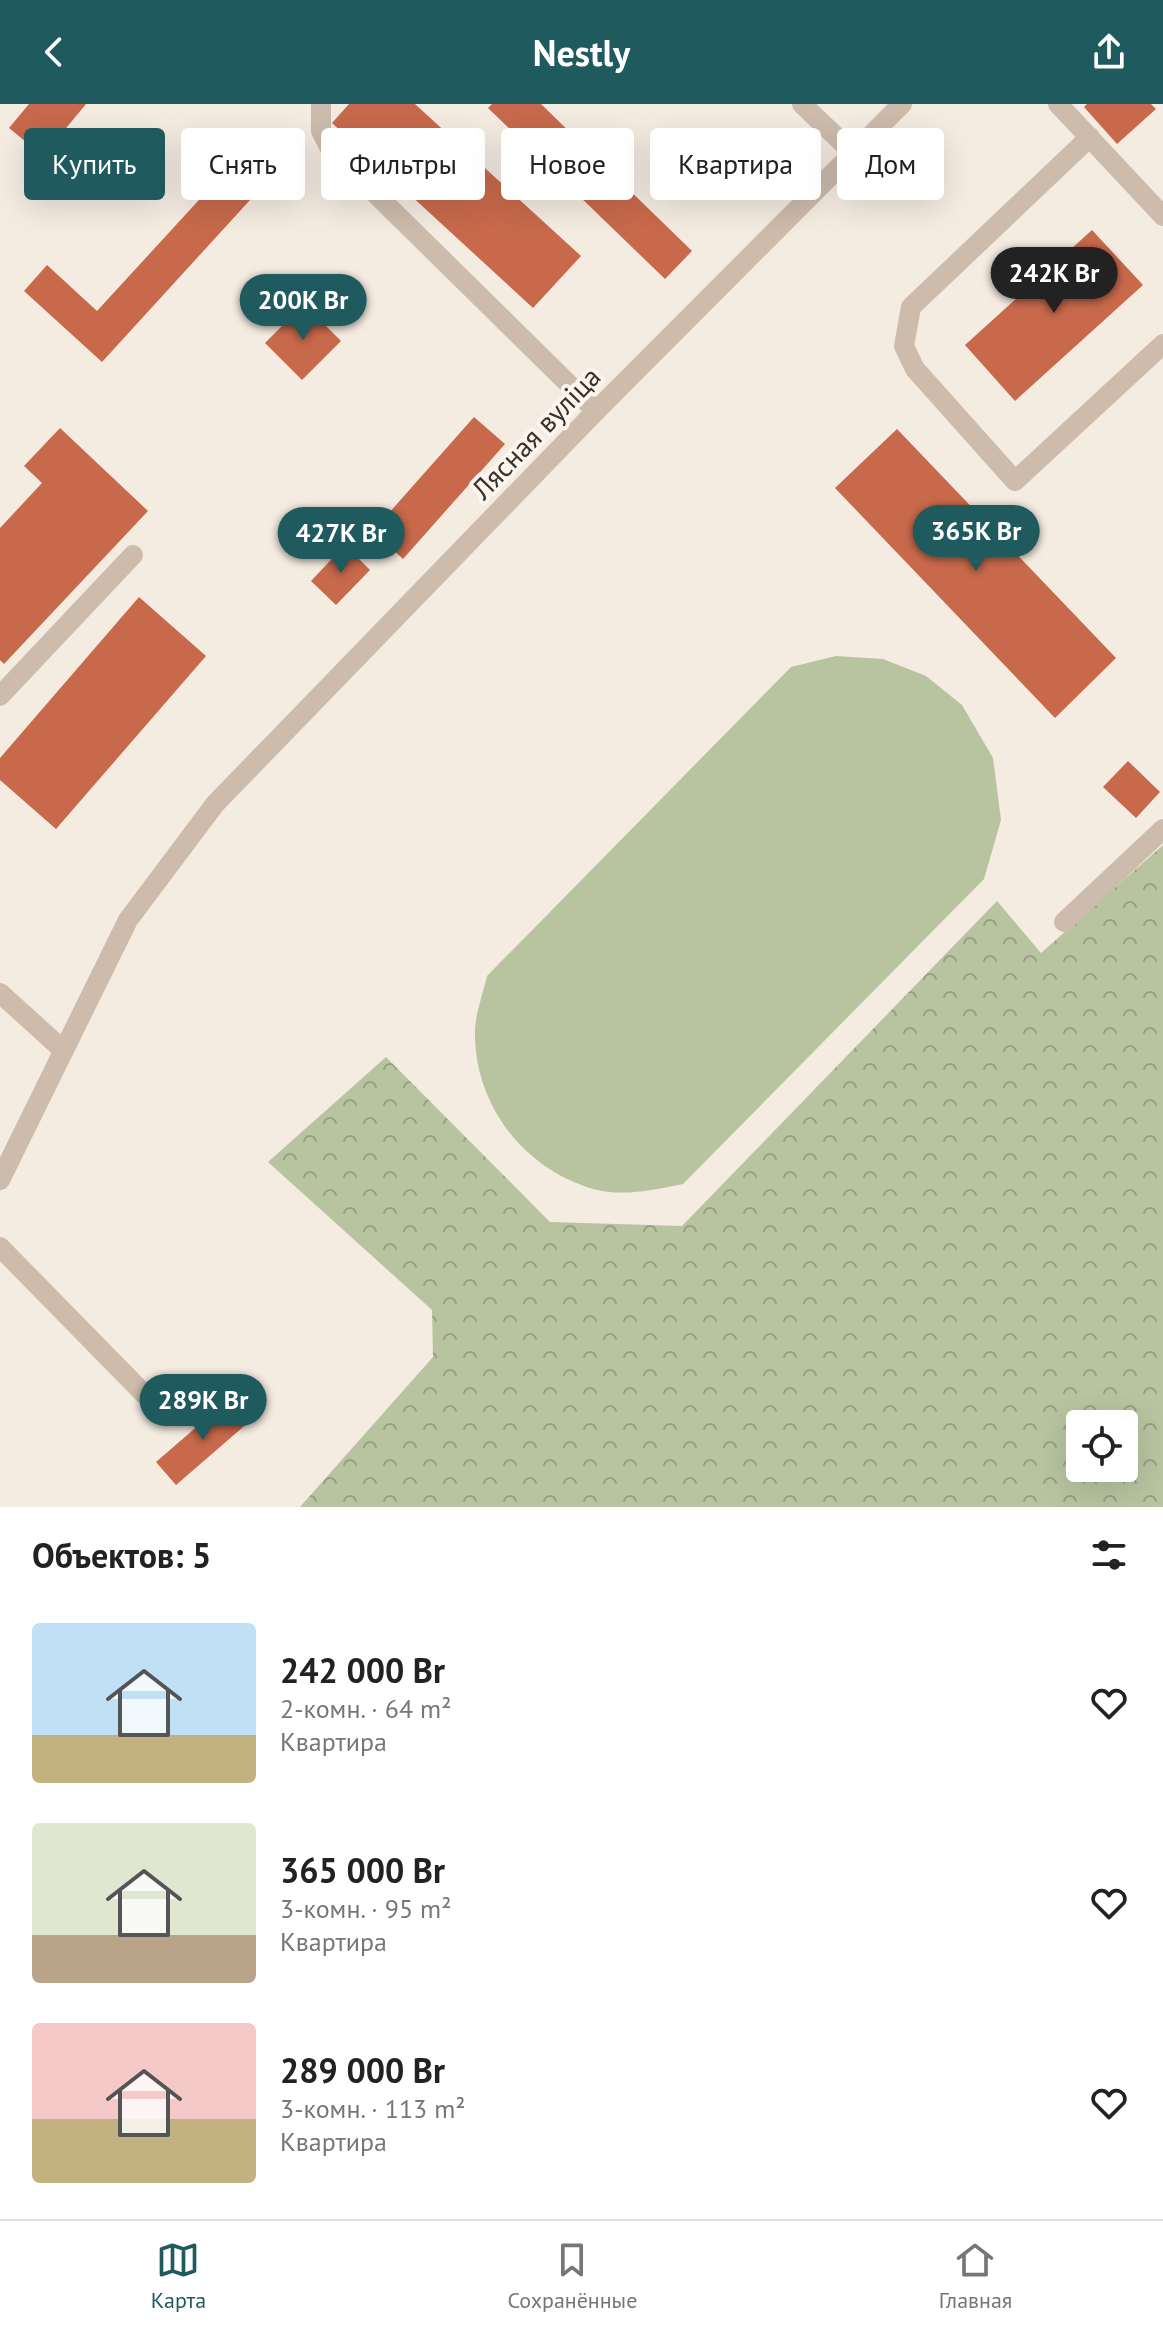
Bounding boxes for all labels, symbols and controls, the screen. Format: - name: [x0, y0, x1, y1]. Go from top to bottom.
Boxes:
- text: Nestly: [533, 29, 630, 76]
- icon: back: [32, 30, 76, 74]
- icon: share: [1087, 30, 1131, 74]
- chip: Купить: [24, 128, 165, 200]
- chip: Снять: [181, 128, 305, 200]
- chip: Фильтры: [321, 128, 485, 200]
- chip: Новое: [501, 128, 634, 200]
- chip: Квартира: [650, 128, 821, 200]
- chip: Дом: [837, 128, 944, 200]
- pin: 242K Br: [980, 247, 1128, 315]
- text: 242K Br: [1009, 256, 1099, 289]
- pin: 200K Br: [229, 274, 377, 342]
- text: 200K Br: [258, 283, 348, 316]
- street label: Лясная вуліца: [462, 358, 608, 508]
- pin: 365K Br: [902, 505, 1050, 573]
- pin: 427K Br: [267, 507, 415, 575]
- text: 365K Br: [931, 514, 1021, 547]
- text: 427K Br: [296, 516, 386, 549]
- pin: 289K Br: [129, 1374, 277, 1442]
- text: 289K Br: [158, 1383, 248, 1416]
- map controls: [1066, 1410, 1138, 1482]
- button: locate: [1066, 1410, 1138, 1482]
- text: Объектов: 5: [32, 1533, 211, 1577]
- icon: filters: [1087, 1533, 1131, 1577]
- text: 242 000 Br: [280, 1648, 445, 1692]
- icon: home: [96, 1655, 192, 1751]
- icon: heart: [1087, 1681, 1131, 1725]
- text: 2-комн. · 64 m²: [280, 1692, 451, 1725]
- text: Квартира: [280, 1725, 387, 1758]
- text: 365 000 Br: [280, 1848, 445, 1892]
- icon: home: [96, 1855, 192, 1951]
- icon: heart: [1087, 1881, 1131, 1925]
- text: 3-комн. · 95 m²: [280, 1892, 451, 1925]
- text: Квартира: [280, 1925, 387, 1958]
- text: 289 000 Br: [280, 2048, 445, 2092]
- icon: home: [96, 2055, 192, 2151]
- icon: heart: [1087, 2081, 1131, 2125]
- text: 3-комн. · 113 m²: [280, 2092, 466, 2125]
- text: Квартира: [280, 2125, 387, 2158]
- tab: Карта: [151, 2238, 206, 2314]
- tab: Сохранённые: [508, 2238, 637, 2314]
- tab: Главная: [939, 2238, 1012, 2314]

